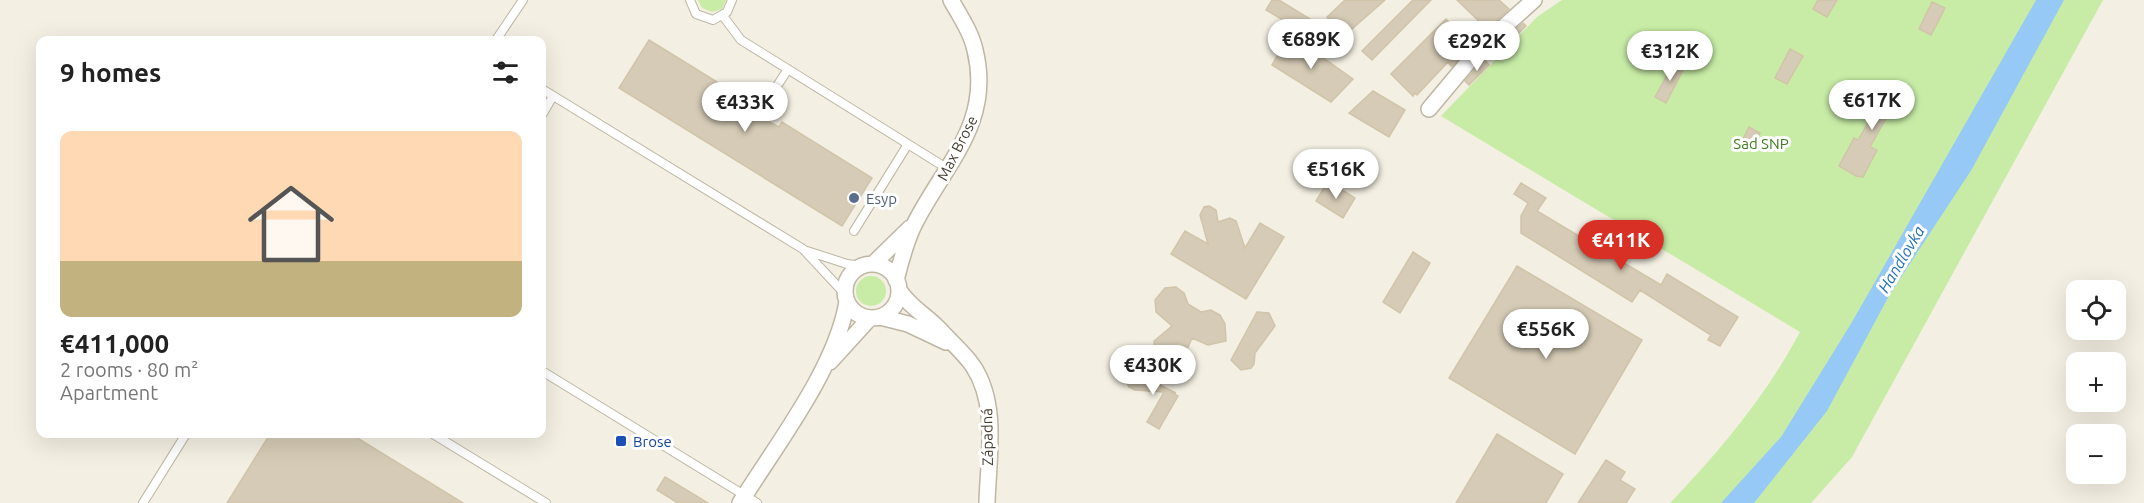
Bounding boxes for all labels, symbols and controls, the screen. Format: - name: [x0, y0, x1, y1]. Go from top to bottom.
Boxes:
- pin: €689K: [1269, 19, 1353, 70]
- pin: €292K: [1435, 21, 1519, 72]
- text: €689K: [1282, 27, 1340, 50]
- text: €292K: [1448, 29, 1506, 52]
- pin: €312K: [1628, 31, 1712, 82]
- text: €312K: [1641, 39, 1699, 62]
- icon: filters: [489, 56, 522, 89]
- text: 9 homes: [60, 58, 161, 87]
- pin: €617K: [1830, 80, 1914, 131]
- pin: €433K: [703, 82, 787, 133]
- text: €617K: [1843, 88, 1901, 111]
- text: €433K: [716, 90, 774, 113]
- street label: Max Brose: [933, 113, 981, 183]
- park label: Sad SNP: [1733, 135, 1789, 152]
- pin: €516K: [1294, 149, 1378, 200]
- text: €516K: [1307, 157, 1365, 180]
- icon: home: [237, 170, 345, 278]
- place label: Esyp: [866, 190, 897, 207]
- marker: Esyp: [847, 191, 861, 205]
- pin: €411K: [1579, 220, 1663, 271]
- water label: Handlovka: [1874, 222, 1928, 295]
- text: €411K: [1592, 228, 1650, 251]
- map controls: [2066, 280, 2126, 484]
- button: locate: [2066, 280, 2126, 340]
- pin: €556K: [1504, 309, 1588, 360]
- text: €556K: [1517, 317, 1575, 340]
- text: €411,000: [60, 329, 169, 358]
- pin: €430K: [1111, 345, 1195, 396]
- button: +: [2066, 352, 2126, 412]
- text: €430K: [1124, 353, 1182, 376]
- text: 2 rooms · 80 m²: [60, 358, 198, 381]
- text: Apartment: [60, 381, 158, 404]
- street label: Západná: [978, 408, 996, 466]
- button: −: [2066, 424, 2126, 484]
- place label: Brose: [633, 433, 672, 450]
- marker: Brose: [614, 434, 628, 448]

